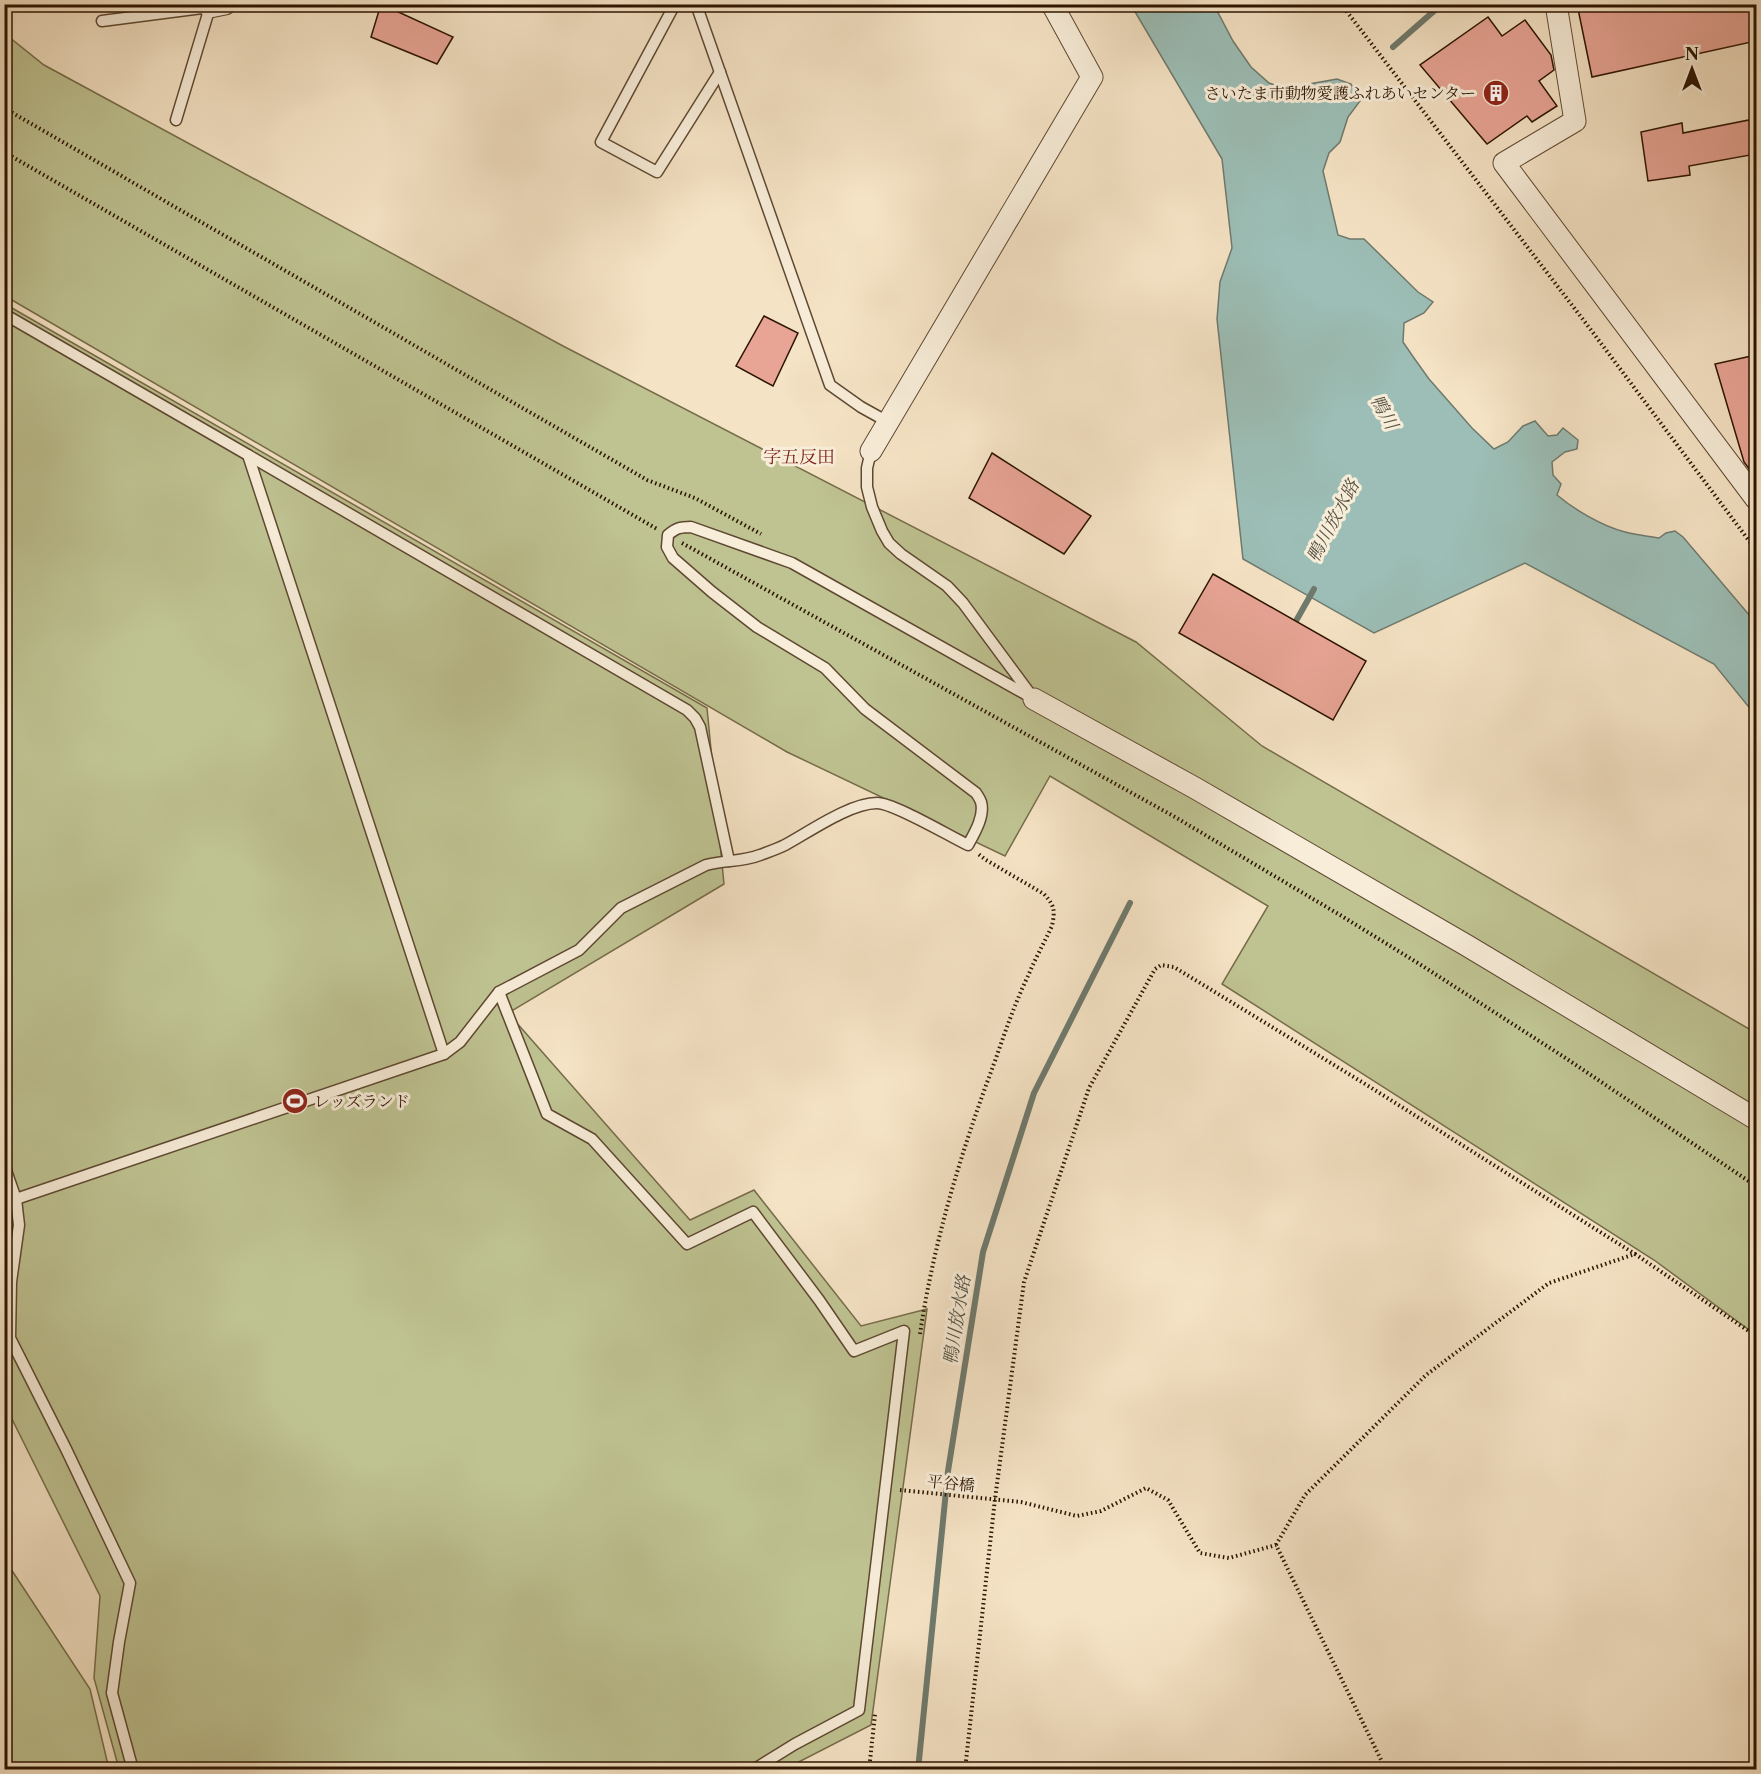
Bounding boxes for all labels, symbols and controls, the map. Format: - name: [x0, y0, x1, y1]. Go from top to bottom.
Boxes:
- north arrow: [1662, 39, 1722, 99]
- text: N: [1685, 44, 1699, 64]
- building icon: さいたま市動物愛護ふれあいセンター: [1481, 78, 1511, 108]
- place label: さいたま市動物愛護ふれあいセンター: [1205, 83, 1476, 103]
- water label: 鴨川: [1366, 391, 1403, 435]
- district label: 字五反田: [763, 446, 835, 468]
- water label: 鴨川放水路: [1302, 474, 1365, 566]
- sports icon: レッズランド: [280, 1086, 310, 1116]
- place label: レッズランド: [314, 1091, 410, 1111]
- water label: 鴨川放水路: [939, 1272, 975, 1366]
- street label: 平谷橋: [926, 1471, 976, 1495]

